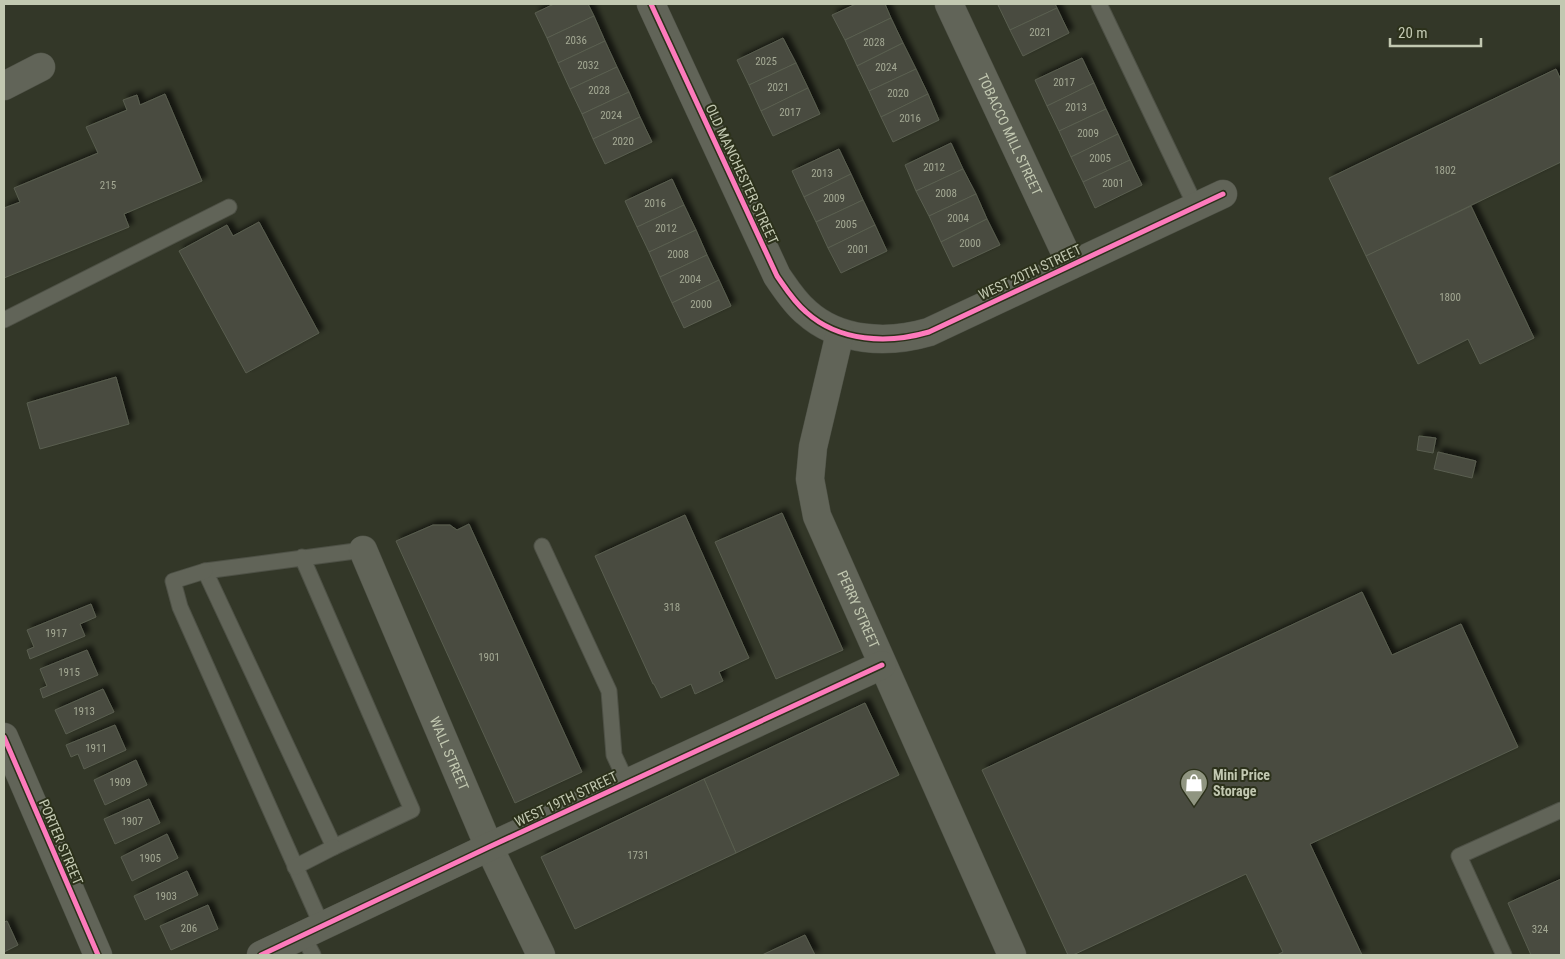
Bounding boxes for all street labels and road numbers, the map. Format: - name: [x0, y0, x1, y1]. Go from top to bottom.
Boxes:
- street label: TOBACCO MILL STREET: [975, 71, 1045, 198]
- street label: OLD MANCHESTER STREET: [702, 101, 782, 247]
- street label: WEST 20TH STREET: [976, 241, 1084, 303]
- street label: PERRY STREET: [834, 568, 883, 651]
- street label: WALL STREET: [427, 714, 472, 793]
- street label: WEST 19TH STREET: [512, 768, 620, 830]
- street label: PORTER STREET: [36, 797, 86, 887]

